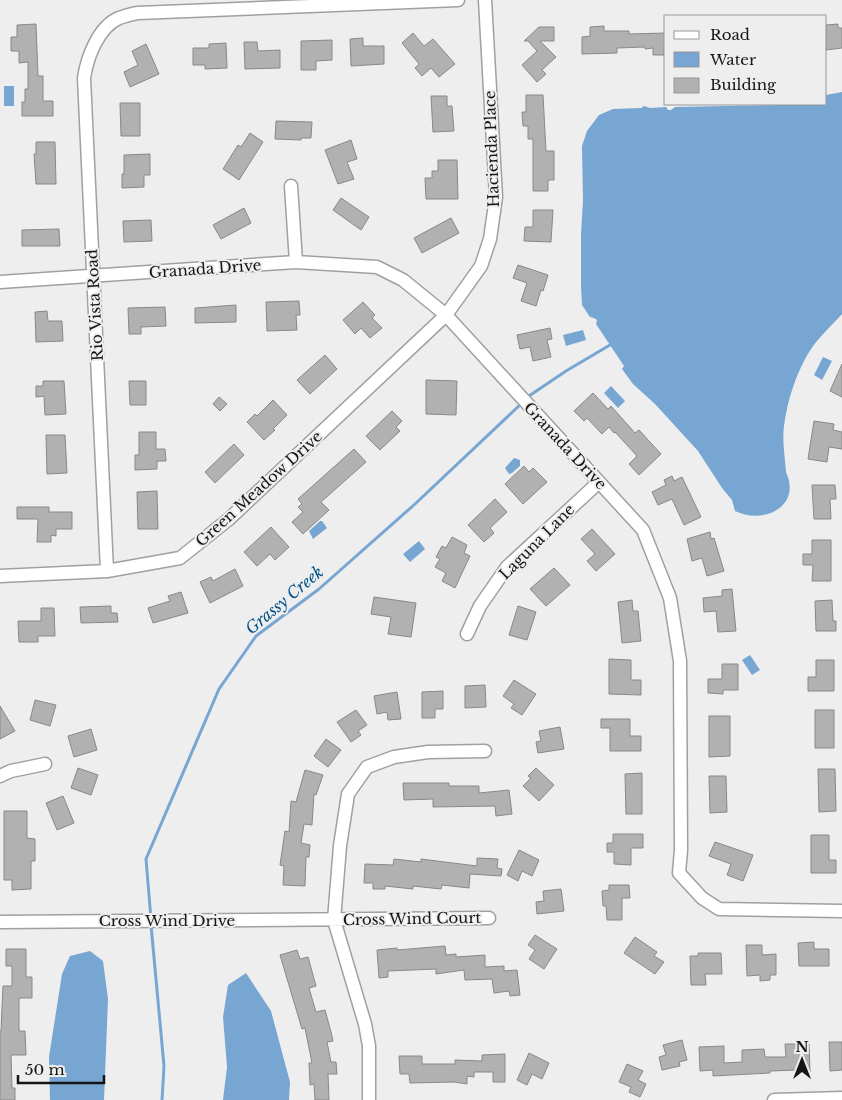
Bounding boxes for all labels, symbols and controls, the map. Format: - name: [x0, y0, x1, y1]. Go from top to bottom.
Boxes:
- legend: [664, 15, 827, 105]
- text: Road: [710, 25, 750, 44]
- text: Water: [709, 50, 757, 69]
- text: Building: [710, 75, 777, 94]
- street label: Hacienda Place: [480, 90, 503, 208]
- street label: Rio Vista Road: [82, 249, 107, 361]
- street label: Granada Drive: [148, 255, 262, 282]
- street label: Granada Drive: [520, 398, 611, 493]
- street label: Green Meadow Drive: [191, 427, 326, 551]
- street label: Laguna Lane: [495, 500, 578, 583]
- water label: Grassy Creek: [241, 562, 327, 638]
- street label: Cross Wind Court: [343, 908, 482, 929]
- street label: Cross Wind Drive: [99, 911, 235, 930]
- north arrow: [777, 1035, 827, 1085]
- text: N: [795, 1038, 809, 1056]
- scale bar: [18, 1052, 104, 1084]
- text: 50 m: [25, 1060, 65, 1079]

